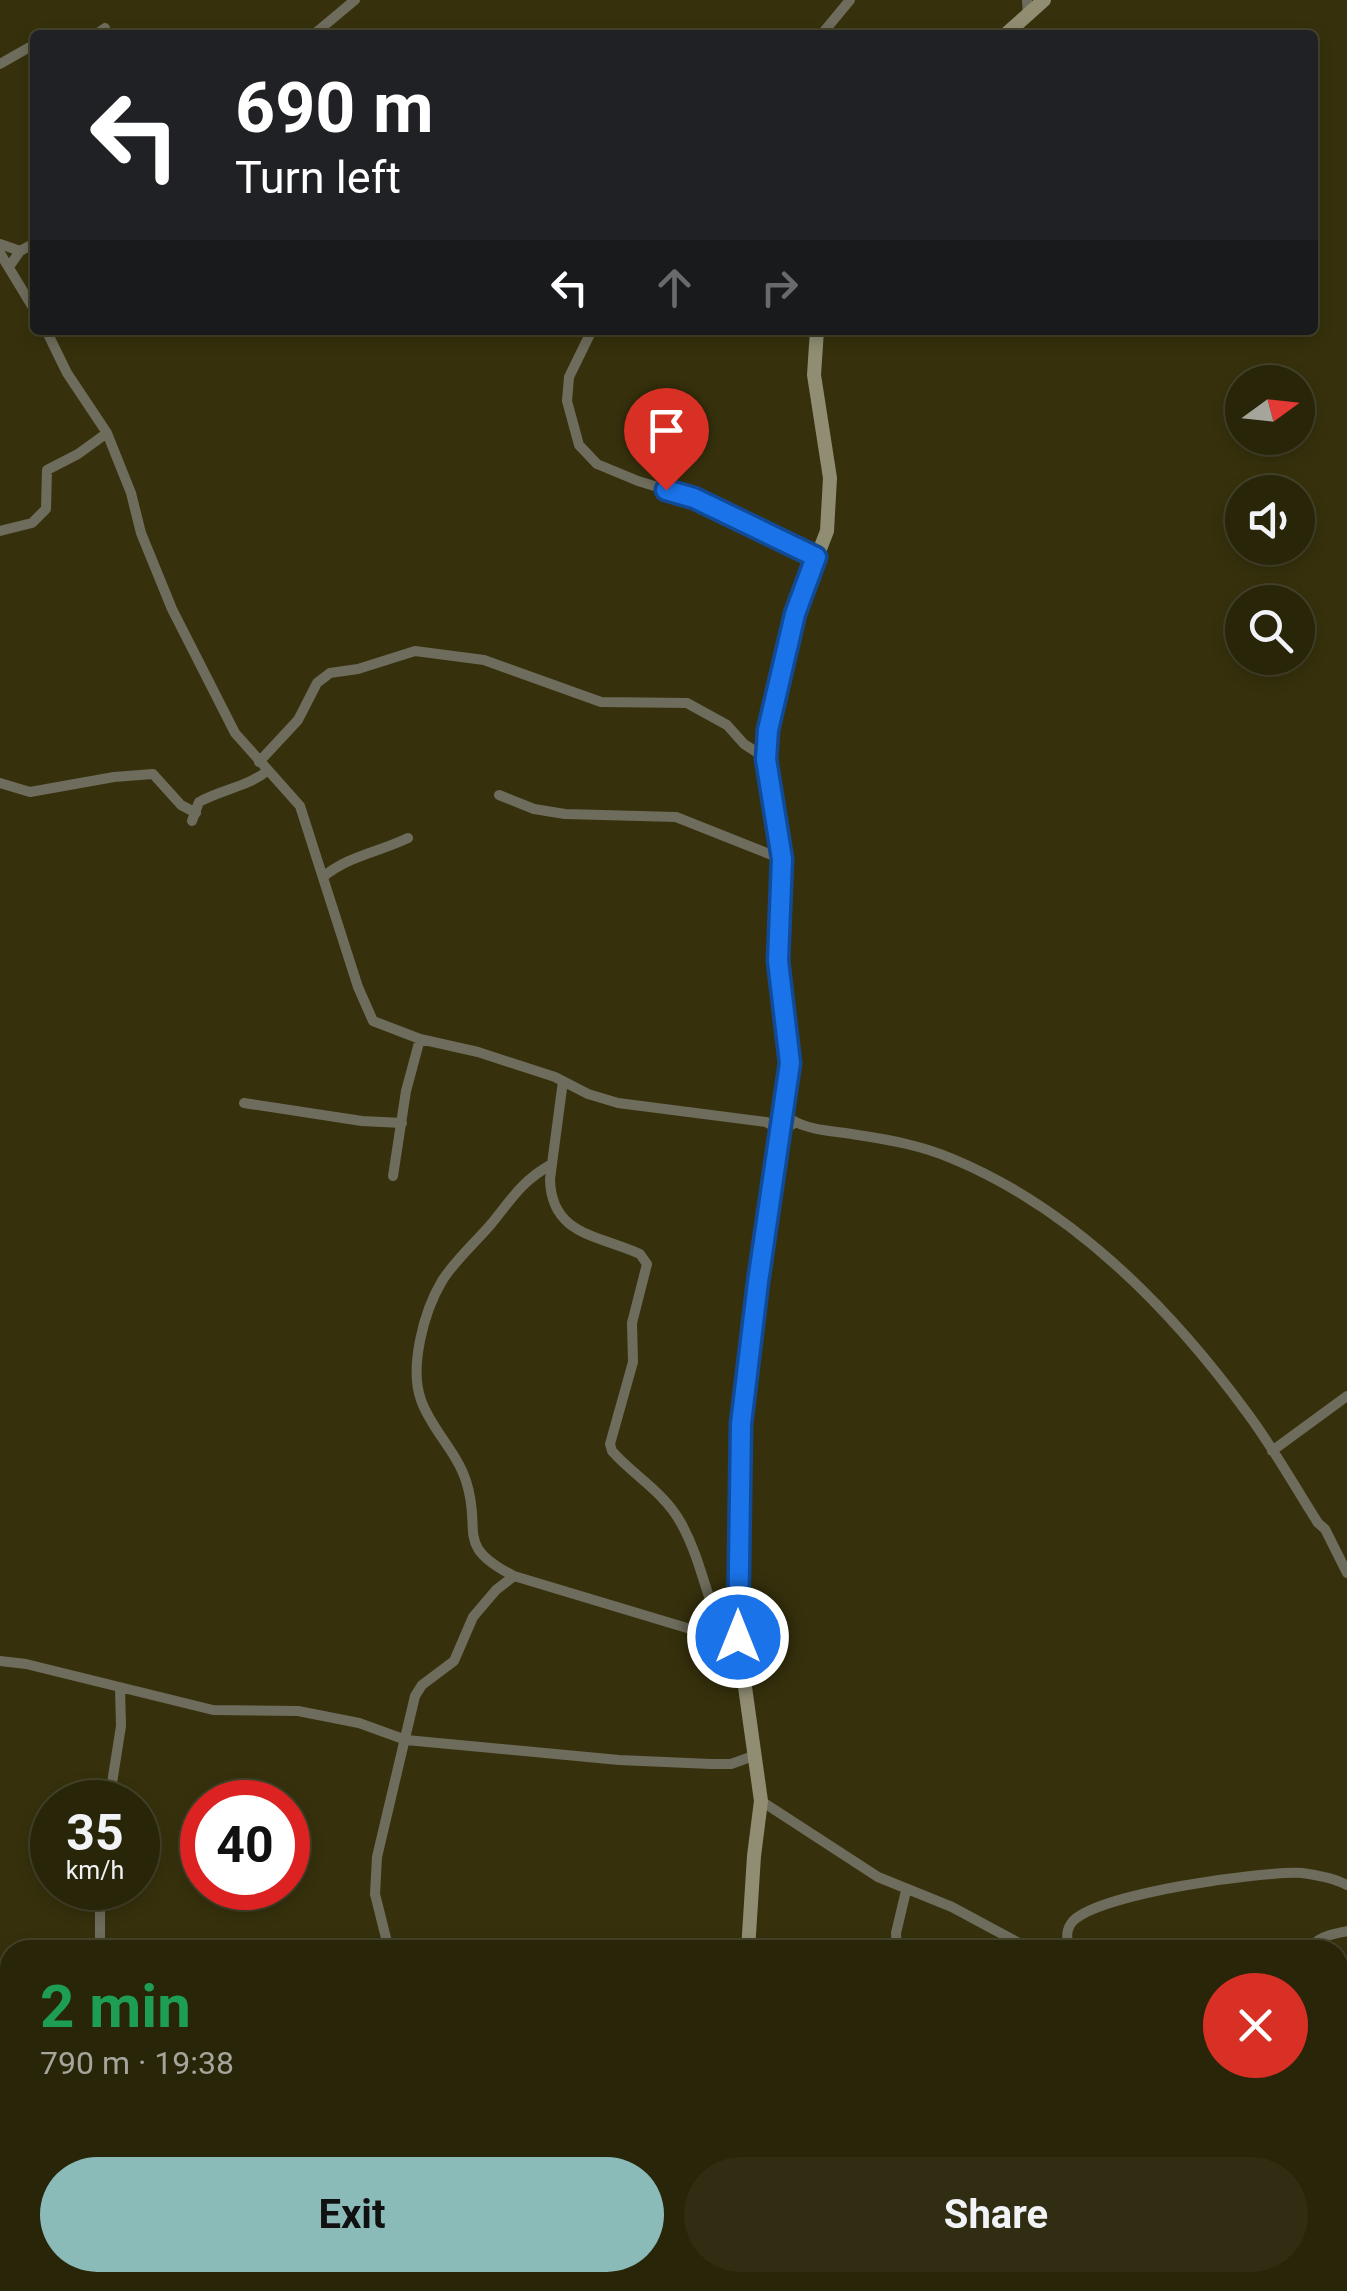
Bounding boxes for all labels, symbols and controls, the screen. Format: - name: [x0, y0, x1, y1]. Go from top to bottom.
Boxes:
- text: 690 m: [235, 67, 434, 149]
- icon: left: [70, 70, 200, 200]
- text: Turn left: [235, 151, 401, 204]
- icon: left: [542, 260, 597, 315]
- icon: ahead: [647, 260, 702, 315]
- icon: right: [752, 260, 807, 315]
- north arrow: [1225, 365, 1315, 455]
- map controls: [1225, 365, 1315, 675]
- pin: [624, 388, 709, 491]
- icon: arrive: [639, 403, 694, 458]
- button: sound: [1225, 475, 1315, 565]
- button: search: [1225, 585, 1315, 675]
- position arrow: [686, 1585, 790, 1689]
- speed limit sign: 40: [180, 1780, 310, 1910]
- text: 35: [66, 1804, 124, 1862]
- text: km/h: [66, 1856, 124, 1885]
- text: 2 min: [40, 1971, 191, 2042]
- button: close: [1203, 1973, 1308, 2078]
- text: 790 m · 19:38: [40, 2044, 234, 2082]
- button: Exit: [40, 2157, 664, 2272]
- button: Share: [684, 2157, 1308, 2272]

